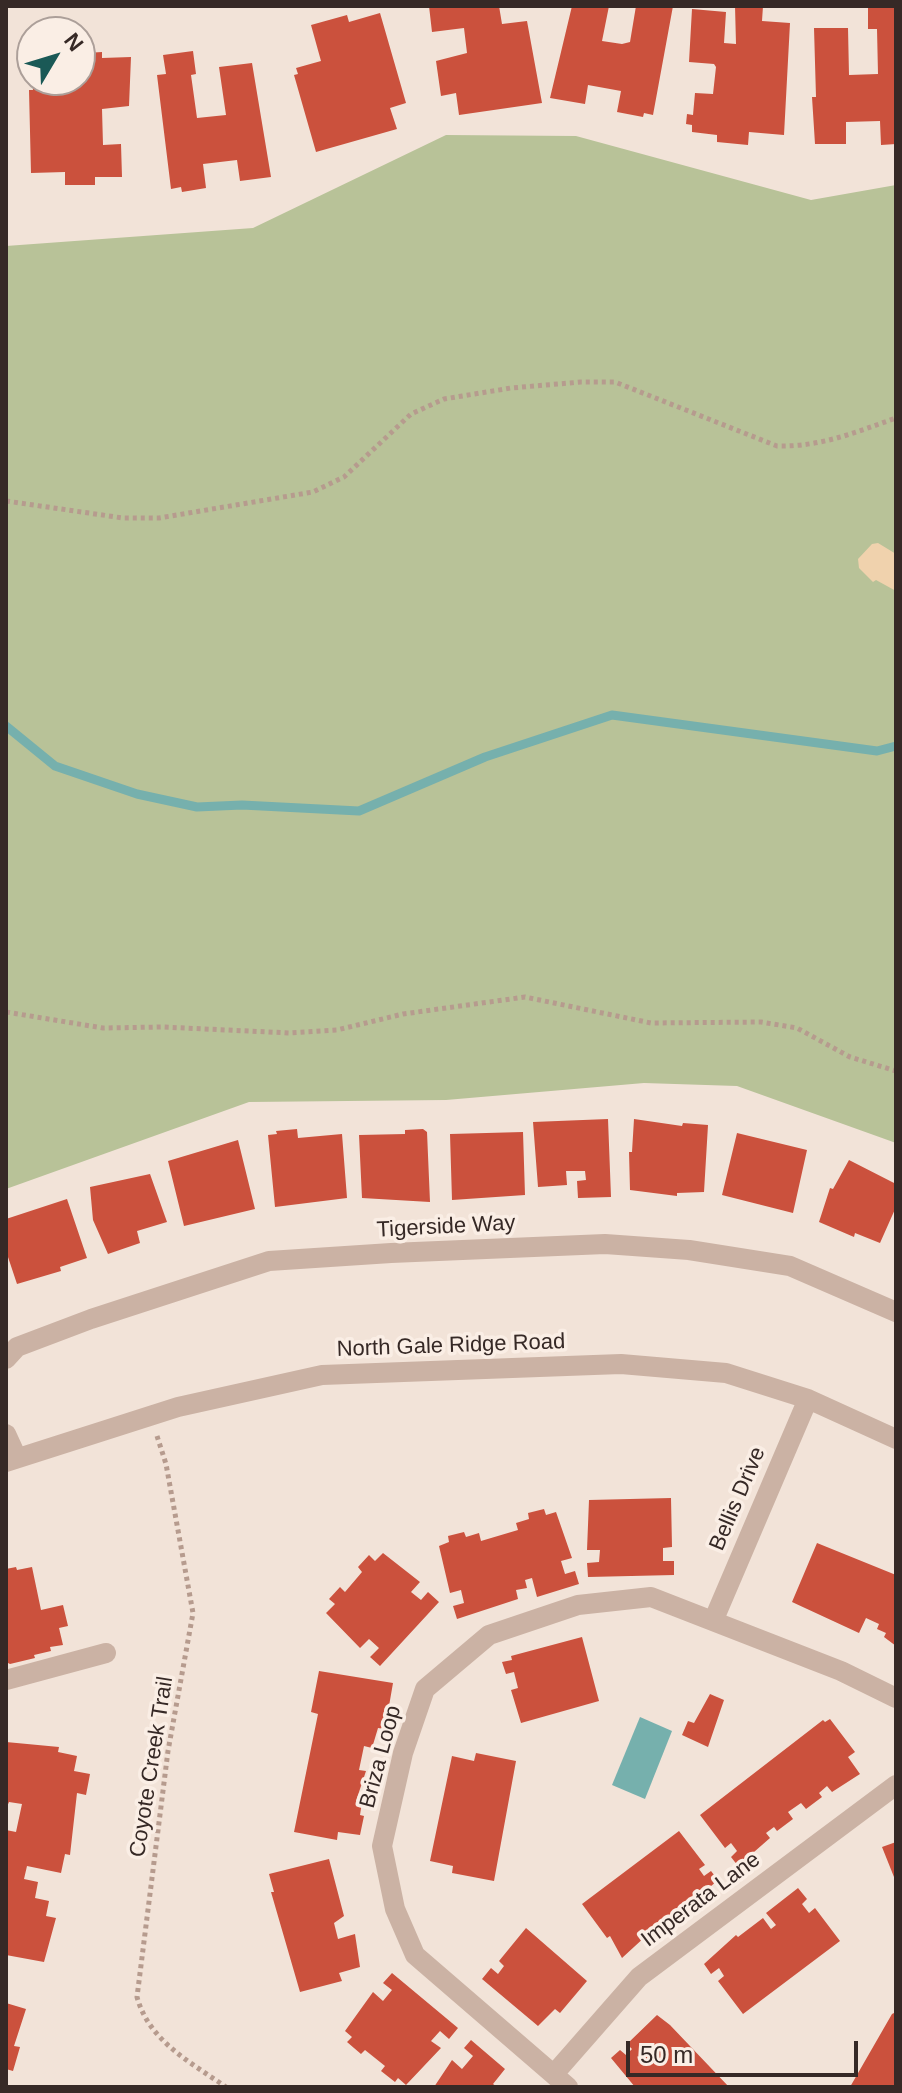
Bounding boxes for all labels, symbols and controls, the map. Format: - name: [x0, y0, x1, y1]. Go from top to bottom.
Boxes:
- north arrow: [16, 16, 96, 96]
- text: N: [59, 28, 88, 56]
- street label: Tigerside Way: [376, 1210, 516, 1244]
- street label: North Gale Ridge Road: [336, 1329, 566, 1363]
- street label: Bellis Drive: [704, 1443, 772, 1555]
- street label: Coyote Creek Trail: [125, 1675, 179, 1859]
- street label: Briza Loop: [355, 1703, 407, 1811]
- street label: Imperata Lane: [636, 1847, 766, 1953]
- scale bar: [630, 2025, 862, 2075]
- text: 50 m: [640, 2041, 693, 2068]

